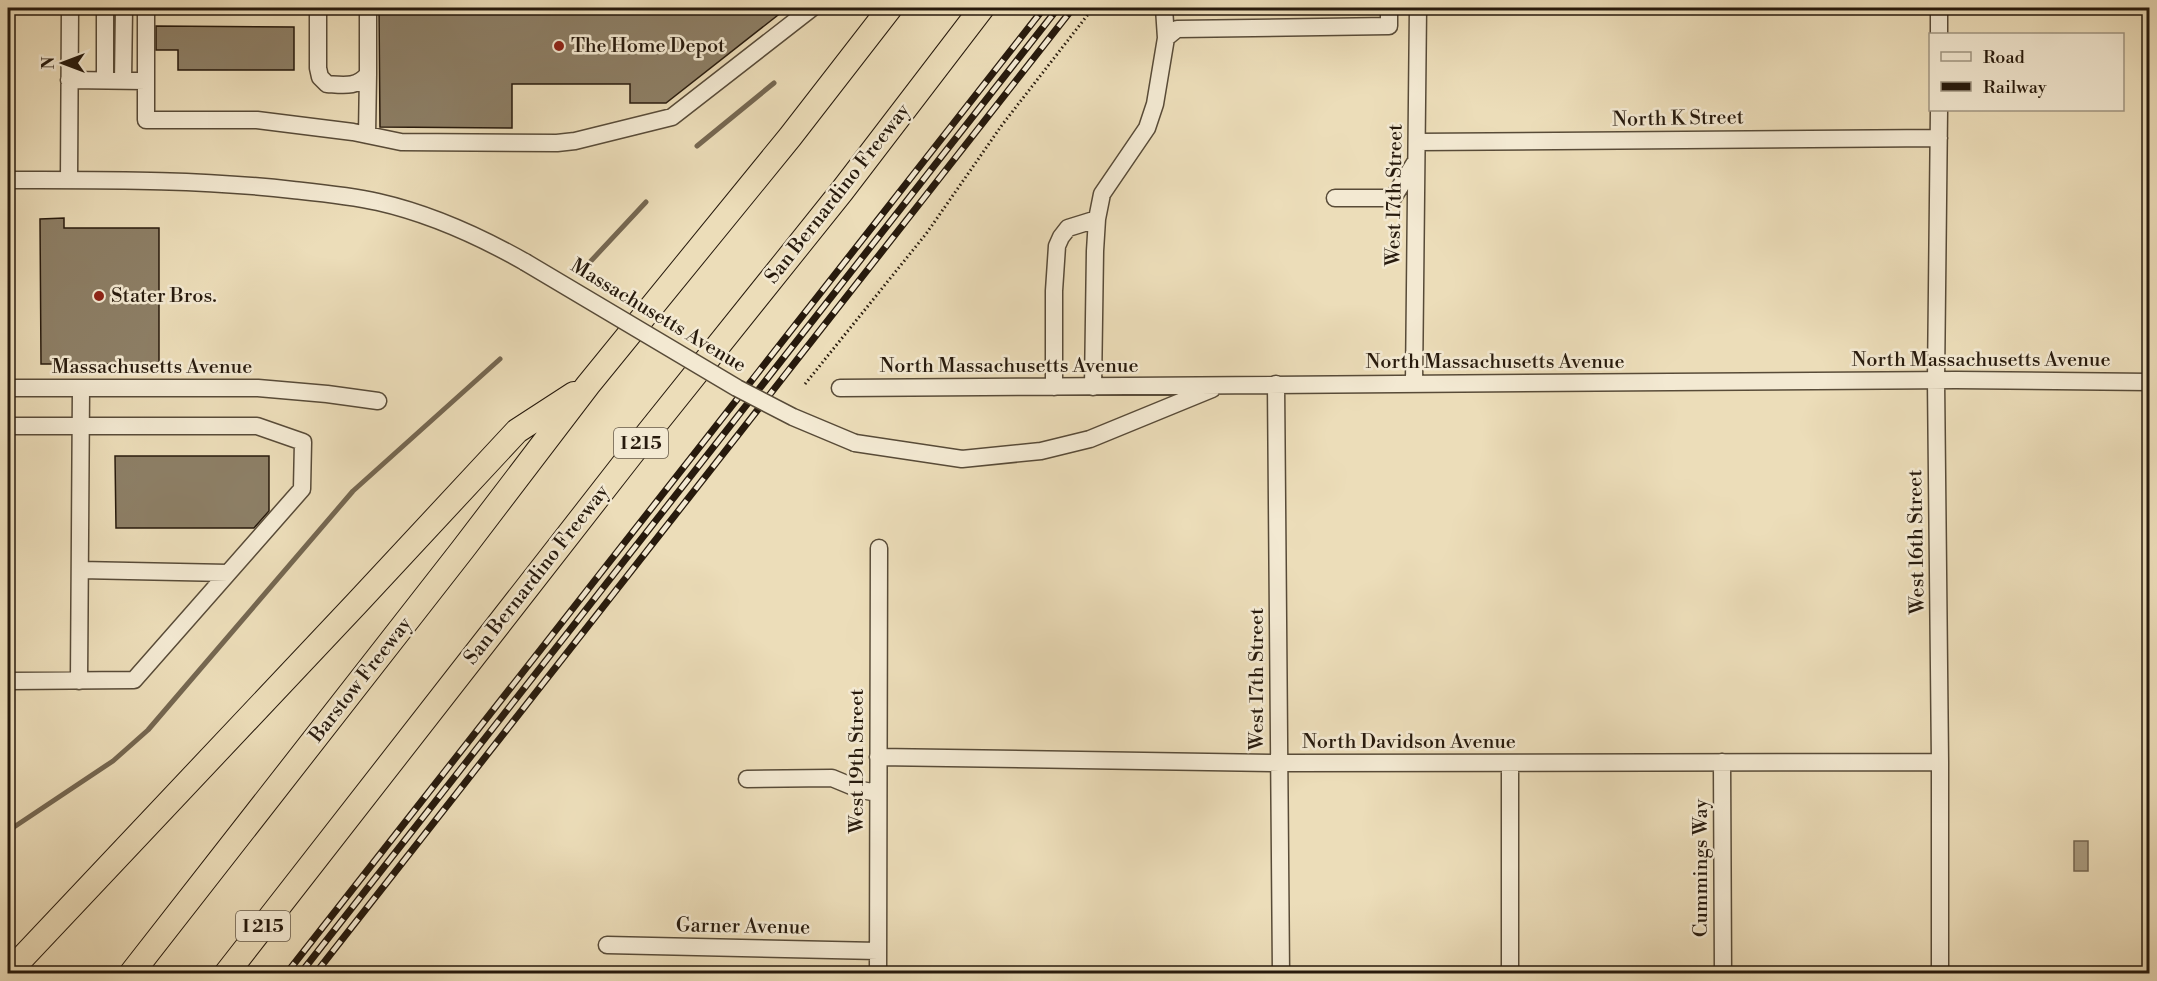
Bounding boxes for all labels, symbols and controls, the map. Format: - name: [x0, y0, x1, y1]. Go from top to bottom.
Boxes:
- north arrow: [33, 33, 93, 93]
- legend: [1929, 33, 2124, 111]
- place label: The Home Depot: [571, 34, 725, 59]
- marker: The Home Depot: [552, 39, 566, 53]
- text: Road: [1983, 46, 2026, 69]
- text: N: [39, 56, 59, 69]
- text: Railway: [1983, 76, 2047, 99]
- street label: San Bernardino Freeway: [760, 99, 916, 289]
- street label: North K Street: [1612, 105, 1744, 133]
- street label: West 17th Street: [1381, 124, 1409, 267]
- street label: Massachusetts Avenue: [566, 254, 750, 378]
- place label: Stater Bros.: [111, 284, 217, 309]
- marker: Stater Bros.: [92, 289, 106, 303]
- street label: North Massachusetts Avenue: [1852, 348, 2110, 373]
- street label: North Massachusetts Avenue: [1366, 350, 1624, 375]
- street label: North Massachusetts Avenue: [880, 354, 1138, 379]
- street label: Massachusetts Avenue: [52, 355, 252, 380]
- road number: I 215: [614, 428, 668, 458]
- street label: West 16th Street: [1903, 469, 1931, 616]
- street label: San Bernardino Freeway: [459, 480, 615, 670]
- street label: West 17th Street: [1245, 608, 1270, 751]
- street label: Barstow Freeway: [304, 612, 418, 749]
- street label: West 19th Street: [845, 689, 870, 834]
- street label: North Davidson Avenue: [1302, 730, 1516, 755]
- street label: Cummings Way: [1689, 798, 1714, 937]
- road number: I 215: [236, 911, 290, 941]
- street label: Garner Avenue: [676, 913, 810, 941]

